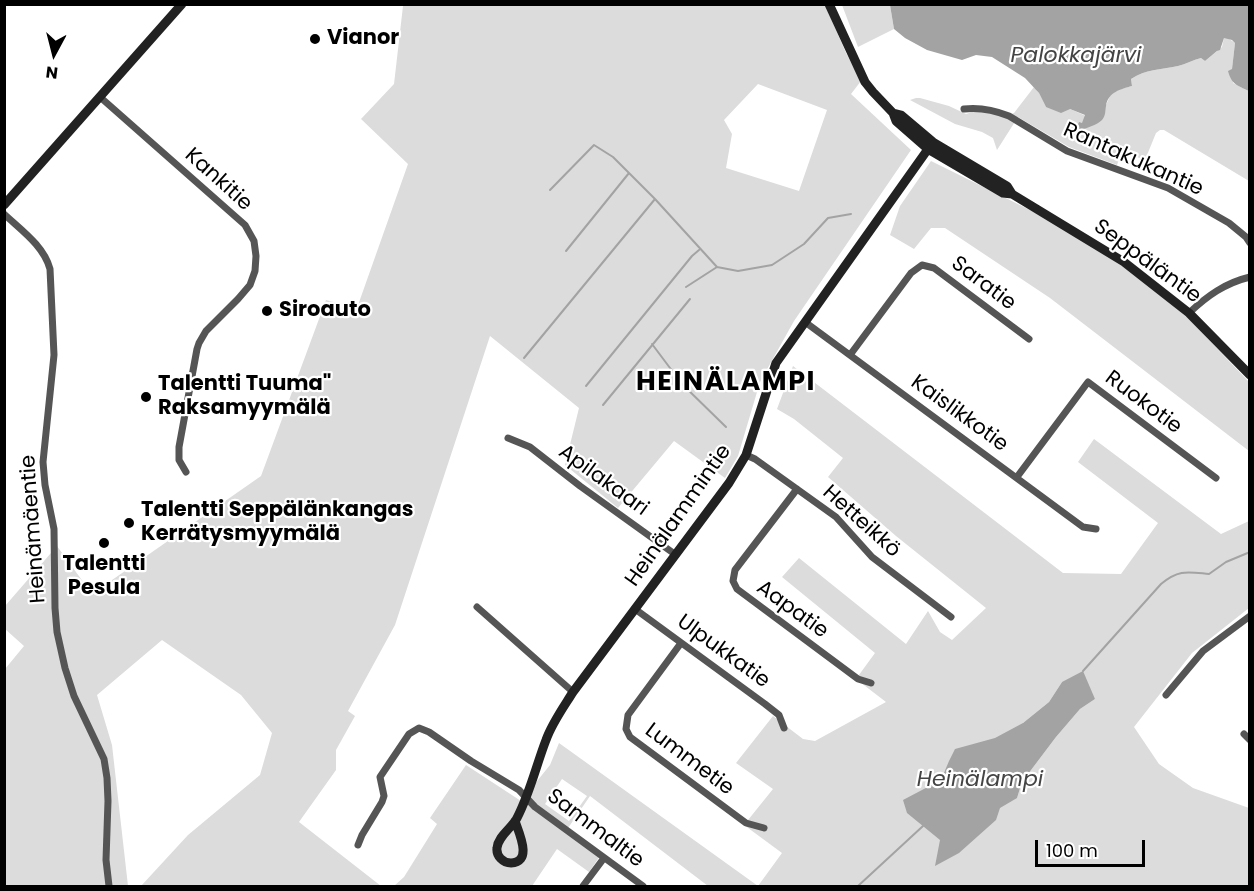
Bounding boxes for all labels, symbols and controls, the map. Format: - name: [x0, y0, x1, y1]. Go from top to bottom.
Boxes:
- north arrow: [24, 24, 84, 84]
- place label: Vianor: [327, 26, 399, 52]
- marker: Vianor: [308, 32, 322, 46]
- water label: Palokkajärvi: [1011, 43, 1141, 69]
- text: N: [44, 60, 59, 85]
- street label: Rantakukantie: [1059, 118, 1207, 202]
- street label: Kankitie: [179, 143, 257, 217]
- street label: Seppäläntie: [1088, 215, 1206, 309]
- street label: Saratie: [946, 252, 1020, 316]
- place label: Siroauto: [279, 298, 371, 324]
- marker: Siroauto: [260, 304, 274, 318]
- street label: Ruokotie: [1100, 366, 1186, 440]
- district label: HEINÄLAMPI: [636, 367, 816, 399]
- street label: Kaislikkotie: [905, 370, 1013, 458]
- place label: Talentti Tuuma" Raksamyymälä: [158, 372, 332, 422]
- marker: Talentti Tuuma" Raksamyymälä: [139, 390, 153, 404]
- street label: Apilakaari: [553, 440, 653, 522]
- street label: Heinälammintie: [621, 440, 737, 592]
- street label: Heinämäentie: [16, 454, 52, 604]
- street label: Hetteikkö: [817, 480, 905, 564]
- place label: Talentti Seppälänkangas Kerrätysmyymälä: [141, 498, 414, 548]
- marker: Talentti Seppälänkangas Kerrätysmyymälä: [122, 516, 136, 530]
- marker: Talentti Pesula: [97, 536, 111, 550]
- place label: Talentti Pesula: [62, 552, 146, 602]
- street label: Aapatie: [751, 576, 833, 644]
- street label: Ulpukkatie: [672, 610, 774, 694]
- street label: Lummetie: [640, 718, 738, 802]
- water label: Heinälampi: [917, 767, 1043, 793]
- street label: Sammaltie: [542, 784, 648, 874]
- scale bar: [1038, 828, 1148, 866]
- text: 100 m: [1046, 838, 1098, 863]

